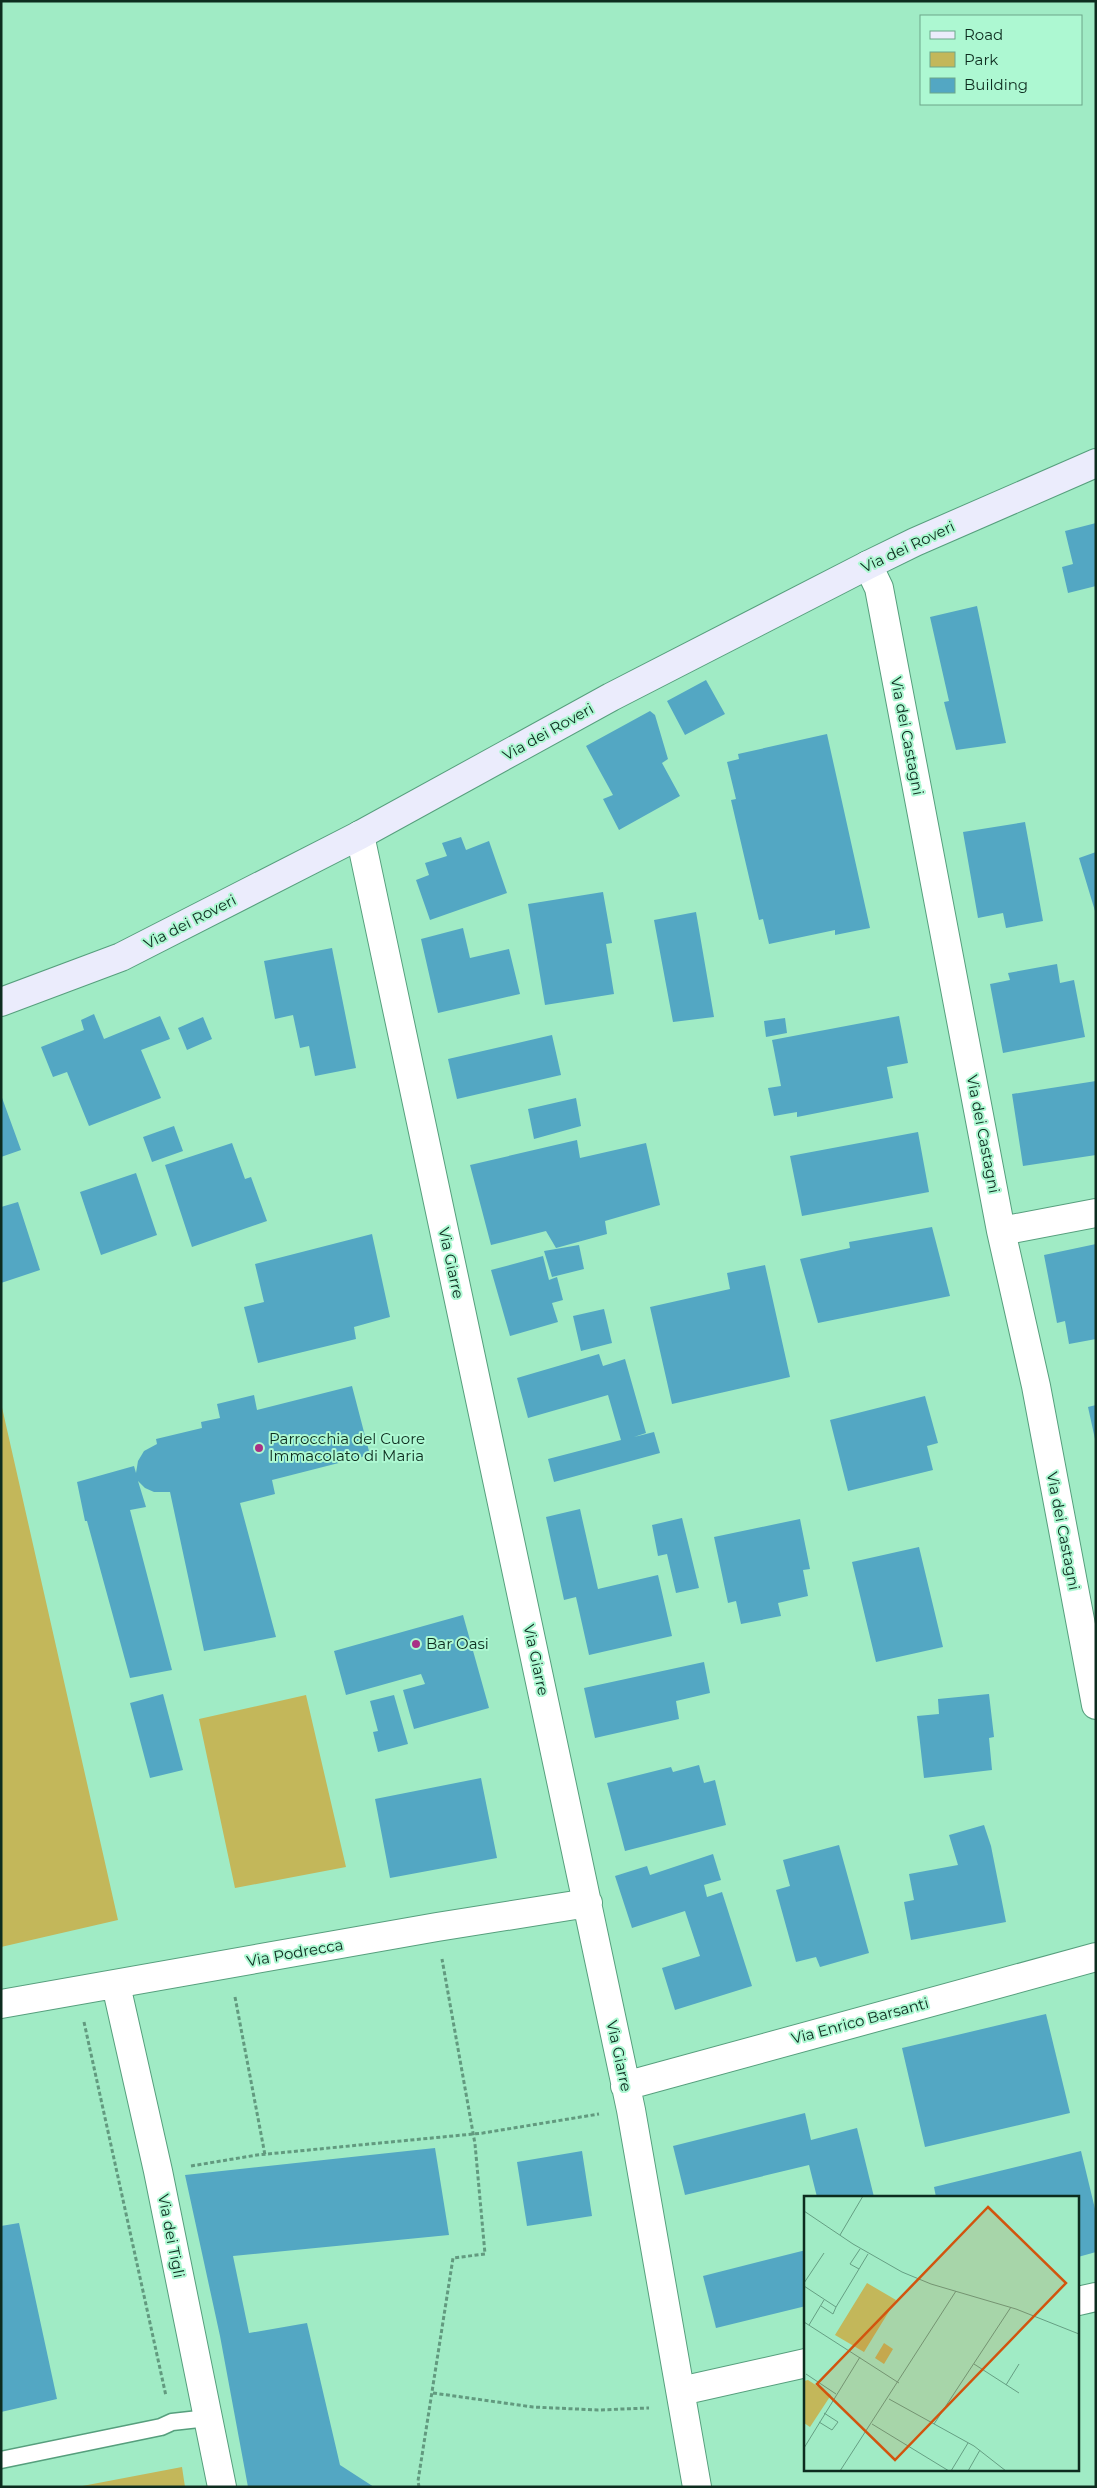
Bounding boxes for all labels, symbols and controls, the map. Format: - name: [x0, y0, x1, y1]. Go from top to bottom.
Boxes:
- legend: [920, 15, 1082, 105]
- text: Road: [964, 25, 1003, 44]
- text: Park: [964, 50, 998, 69]
- text: Building: [964, 75, 1028, 94]
- street label: Via dei Roveri: [858, 517, 958, 577]
- street label: Via dei Castagni: [887, 675, 928, 797]
- street label: Via dei Roveri: [499, 699, 597, 764]
- street label: Via dei Roveri: [140, 890, 239, 953]
- street label: Via dei Castagni: [963, 1073, 1004, 1195]
- street label: Via Giarre: [435, 1226, 468, 1300]
- place label: Parrocchia del Cuore Immacolato di Maria: [269, 1429, 425, 1465]
- marker: Parrocchia del Cuore Immacolato di Maria: [253, 1442, 265, 1454]
- street label: Via dei Castagni: [1043, 1470, 1084, 1592]
- street label: Via Giarre: [520, 1623, 553, 1697]
- place label: Bar Oasi: [426, 1634, 489, 1653]
- marker: Bar Oasi: [410, 1638, 422, 1650]
- street label: Via Podrecca: [245, 1935, 345, 1970]
- street label: Via Enrico Barsanti: [789, 1993, 931, 2048]
- street label: Via Giarre: [603, 2019, 636, 2093]
- street label: Via dei Tigli: [154, 2192, 189, 2280]
- inset map: [804, 2196, 1080, 2470]

